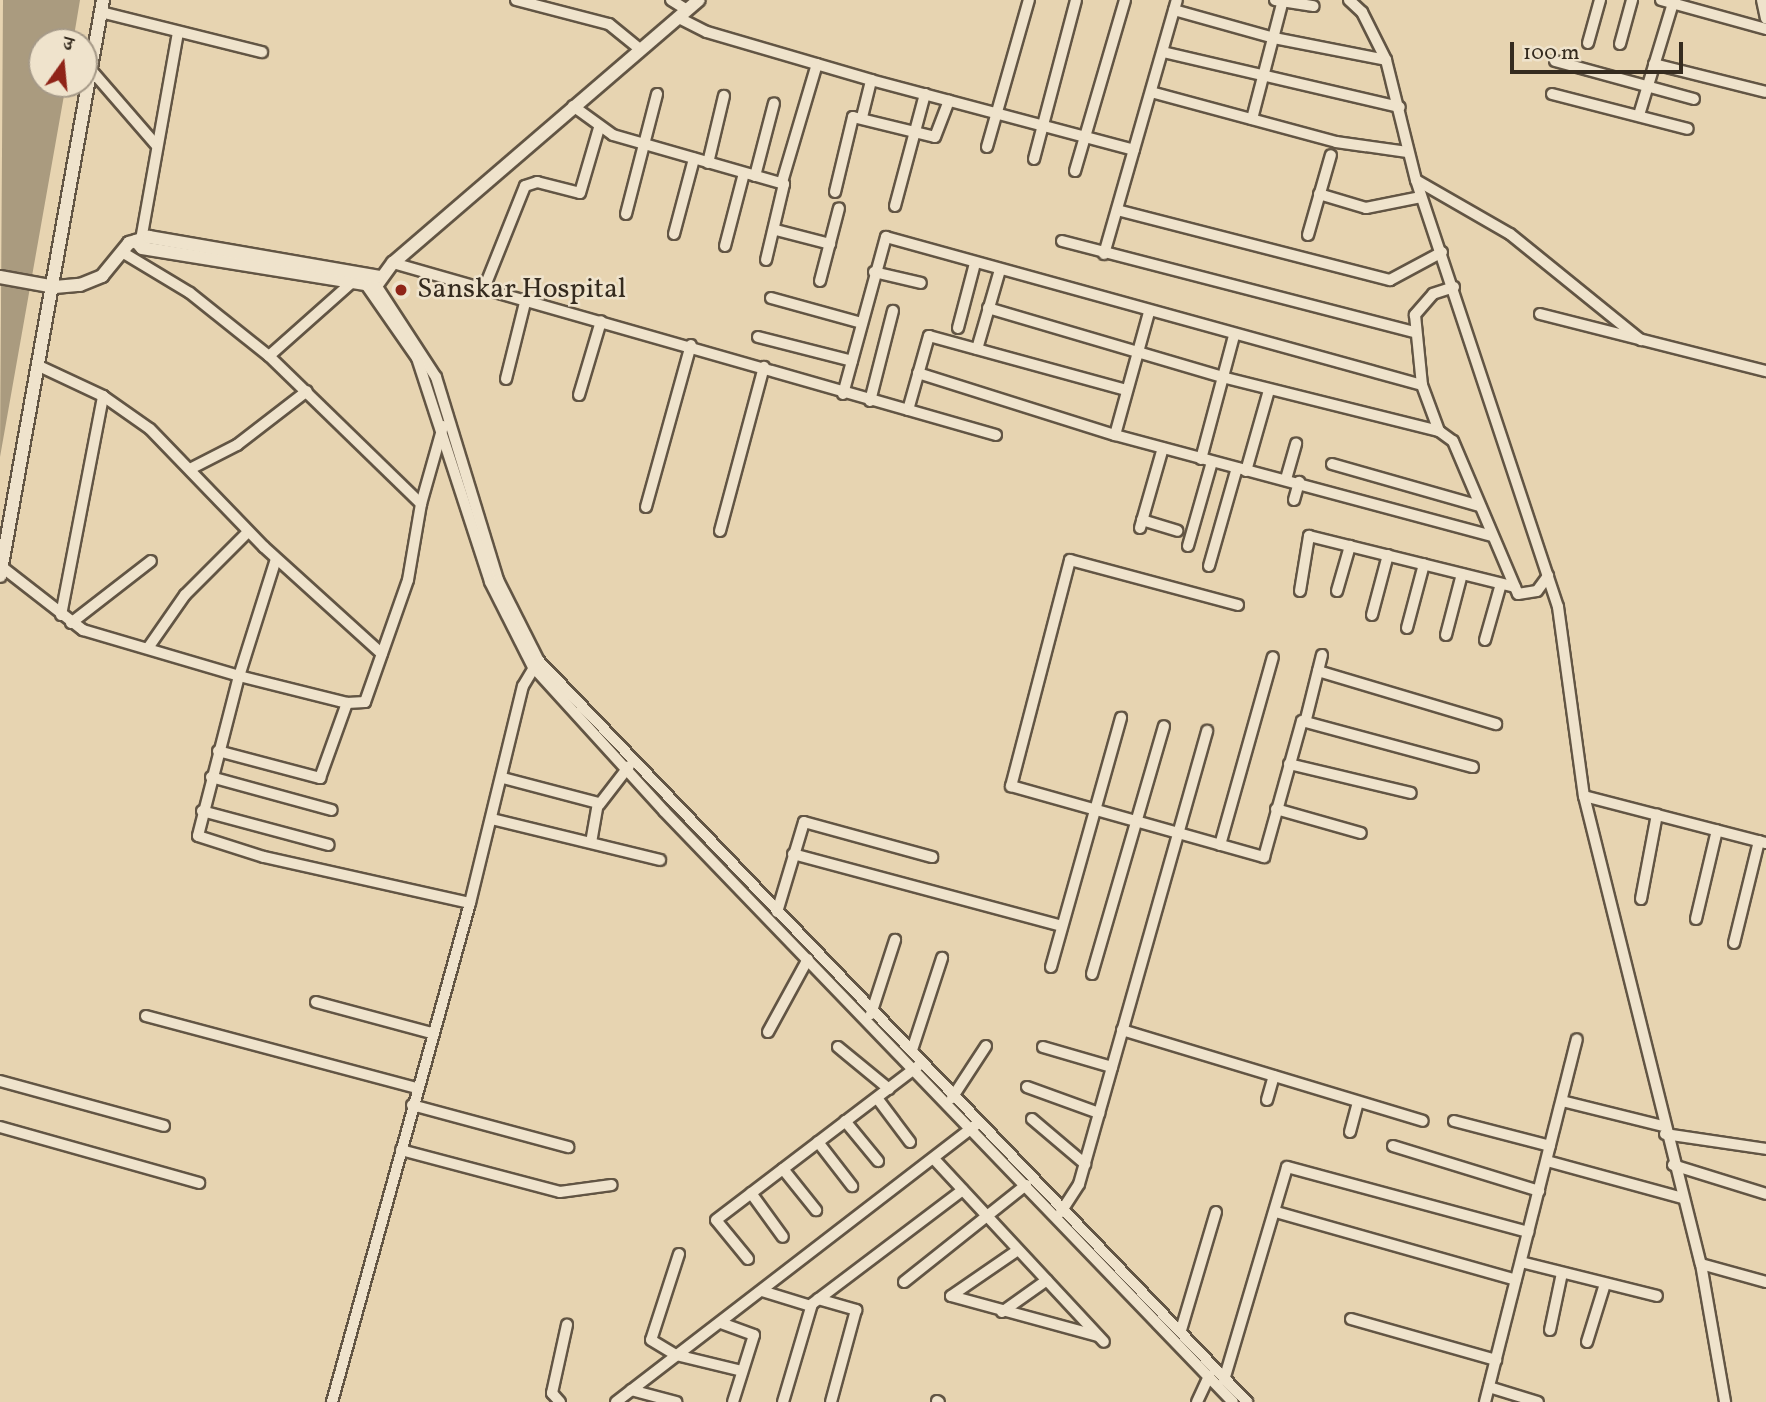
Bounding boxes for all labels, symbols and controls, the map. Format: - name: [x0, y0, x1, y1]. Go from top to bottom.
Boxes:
- north arrow: [28, 28, 98, 98]
- scale bar: [1514, 28, 1687, 72]
- text: उ: [60, 31, 76, 58]
- text: 100 m: [1523, 39, 1580, 68]
- place label: Sanskar Hospital: [417, 273, 626, 307]
- marker: Sanskar Hospital: [391, 280, 411, 300]

